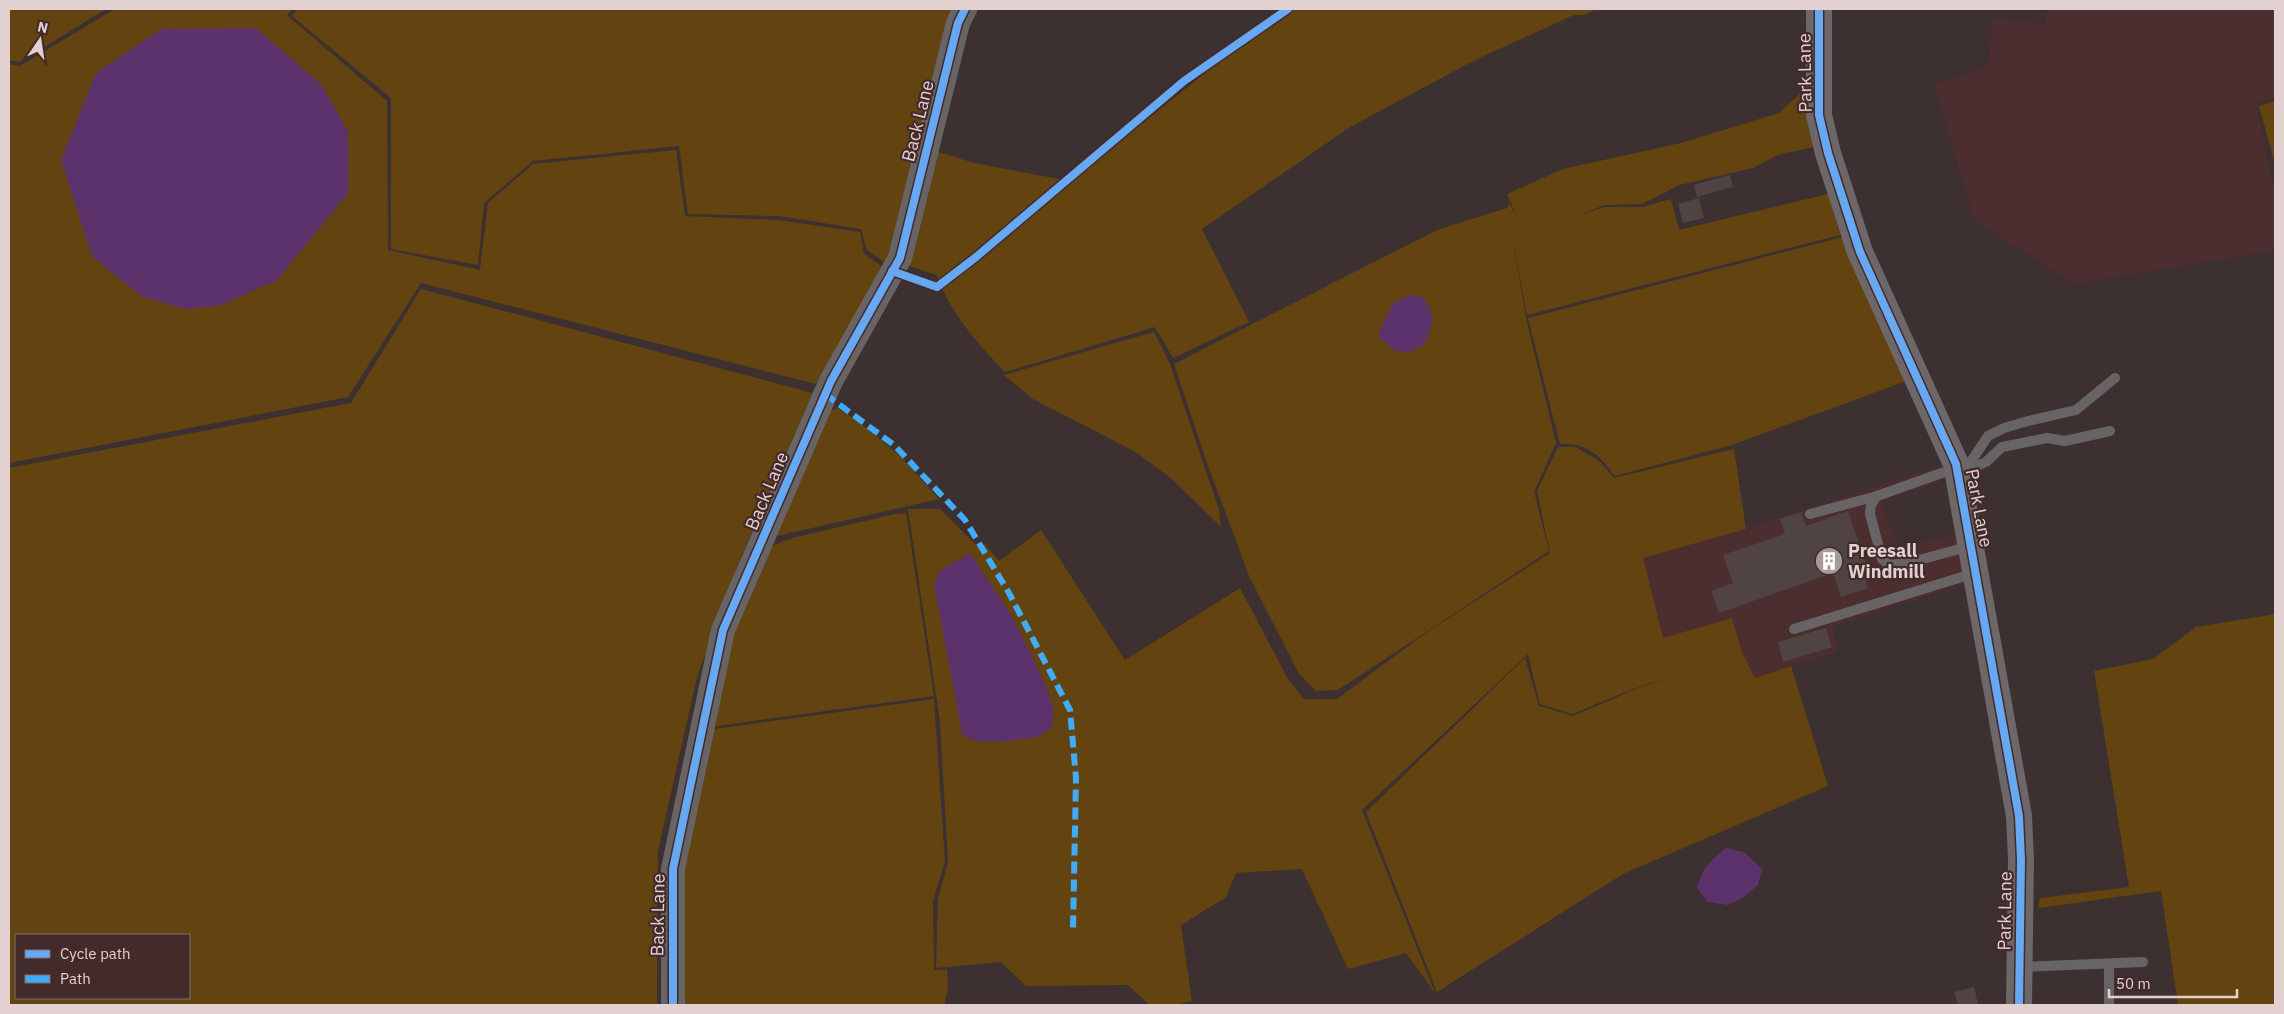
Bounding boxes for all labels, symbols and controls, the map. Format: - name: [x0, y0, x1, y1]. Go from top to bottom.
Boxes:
- north arrow: [15, 15, 65, 65]
- text: N: [36, 17, 50, 37]
- street label: Park Lane: [1792, 33, 1817, 113]
- street label: Back Lane: [896, 78, 939, 164]
- street label: Back Lane: [740, 448, 793, 533]
- street label: Park Lane: [1961, 467, 1998, 549]
- place label: Preesall Windmill: [1848, 539, 1925, 583]
- building icon: Preesall Windmill: [1814, 546, 1844, 576]
- street label: Park Lane: [1992, 871, 2017, 951]
- street label: Back Lane: [645, 873, 670, 957]
- legend: [15, 934, 190, 999]
- text: Cycle path: [60, 944, 131, 963]
- scale bar: [2109, 966, 2236, 998]
- text: Path: [60, 969, 91, 988]
- text: 50 m: [2116, 974, 2151, 993]

